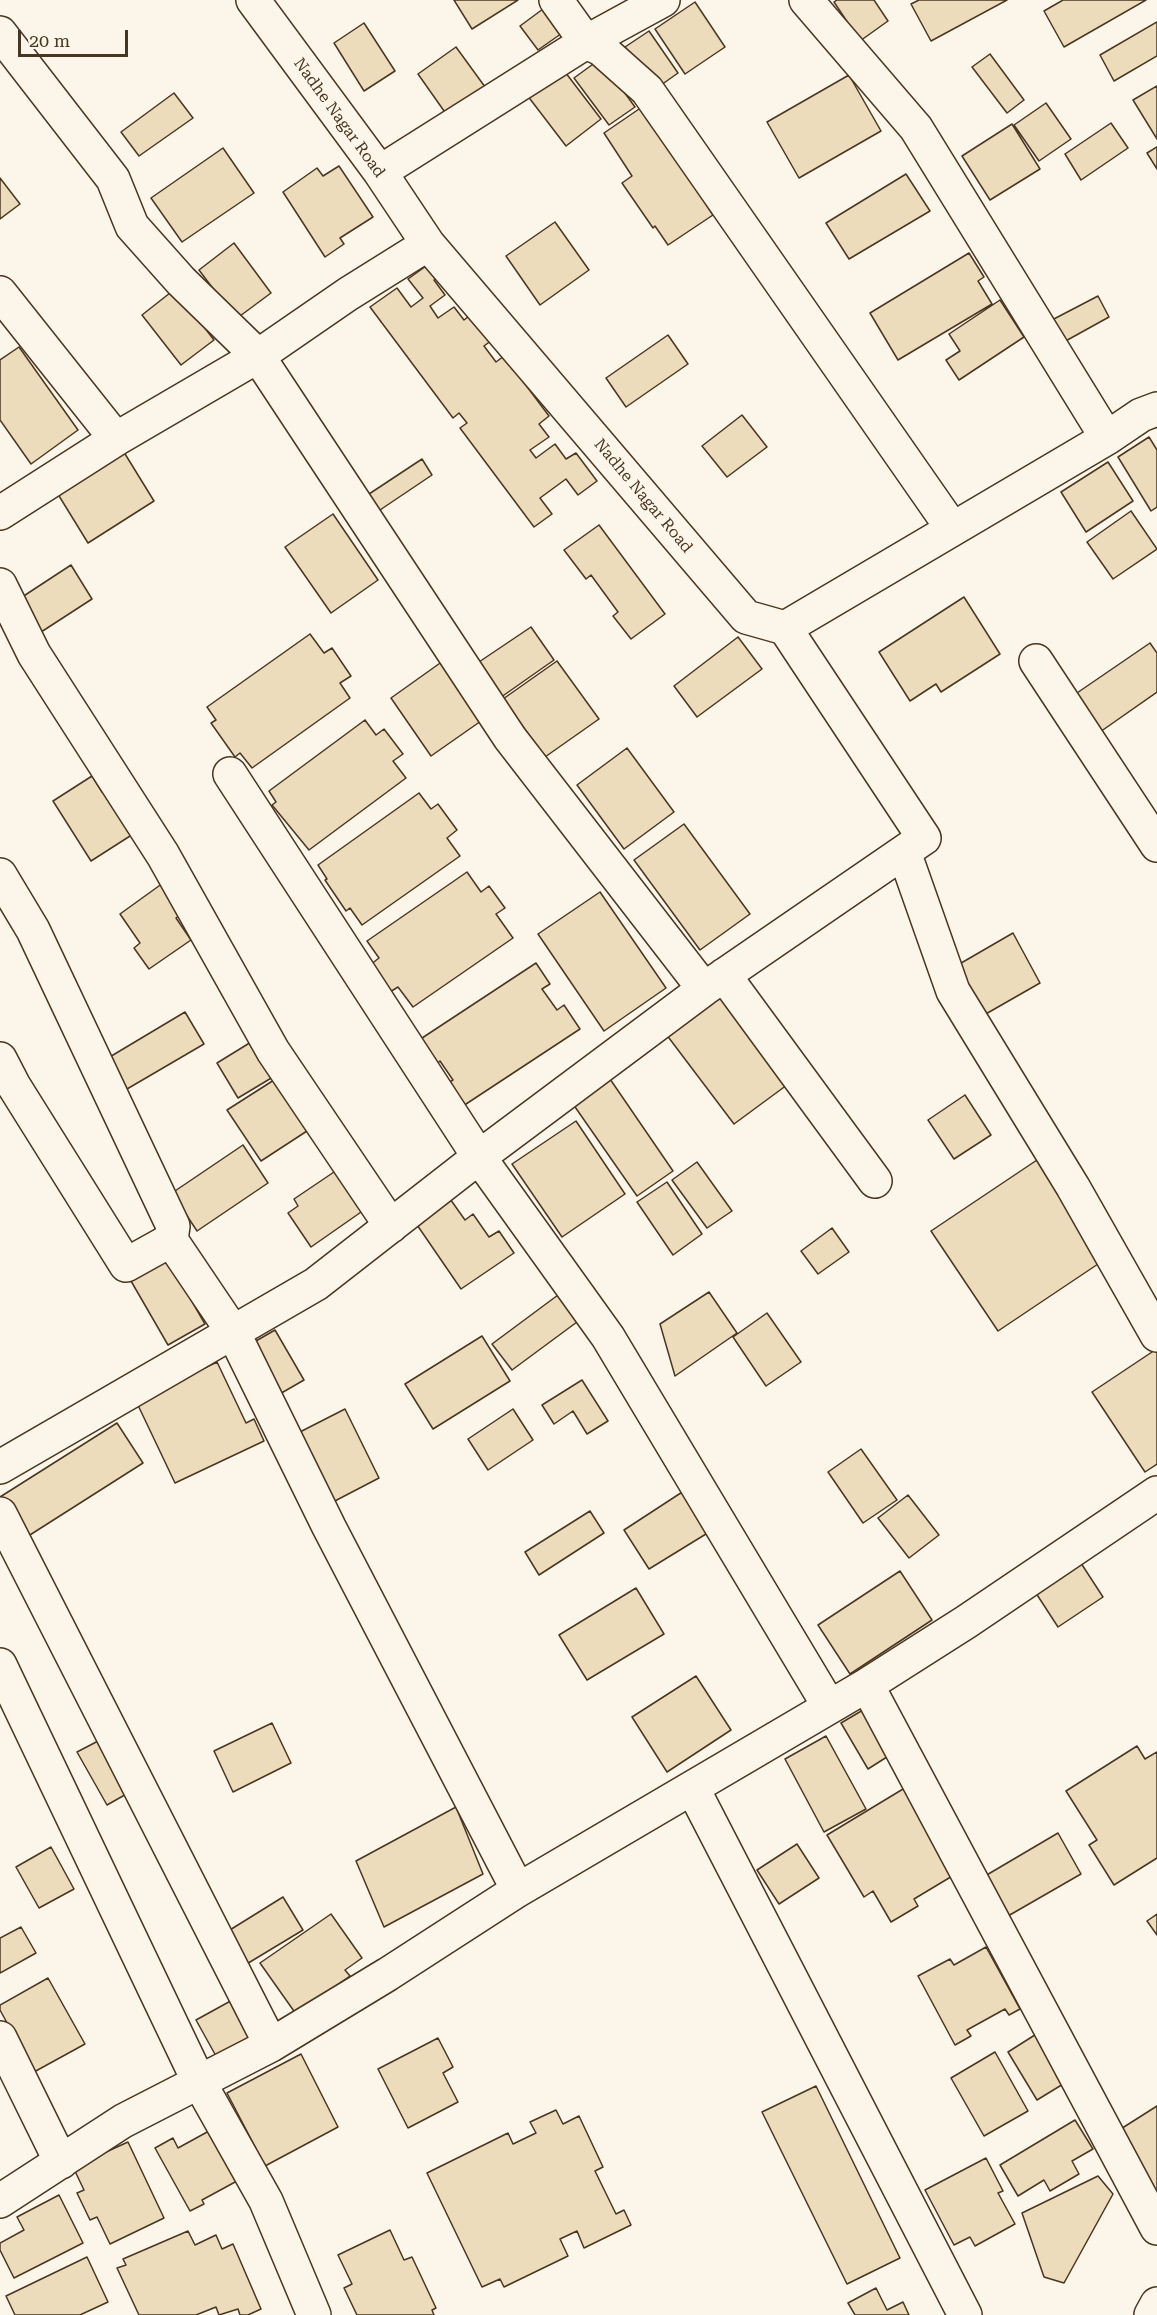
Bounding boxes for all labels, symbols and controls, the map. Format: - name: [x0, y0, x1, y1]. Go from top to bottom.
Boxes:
- scale bar: [21, 18, 130, 56]
- text: 20 m: [29, 30, 70, 51]
- street label: Nadhe Nagar Road: [289, 54, 389, 182]
- street label: Nadhe Nagar Road: [590, 435, 696, 557]

